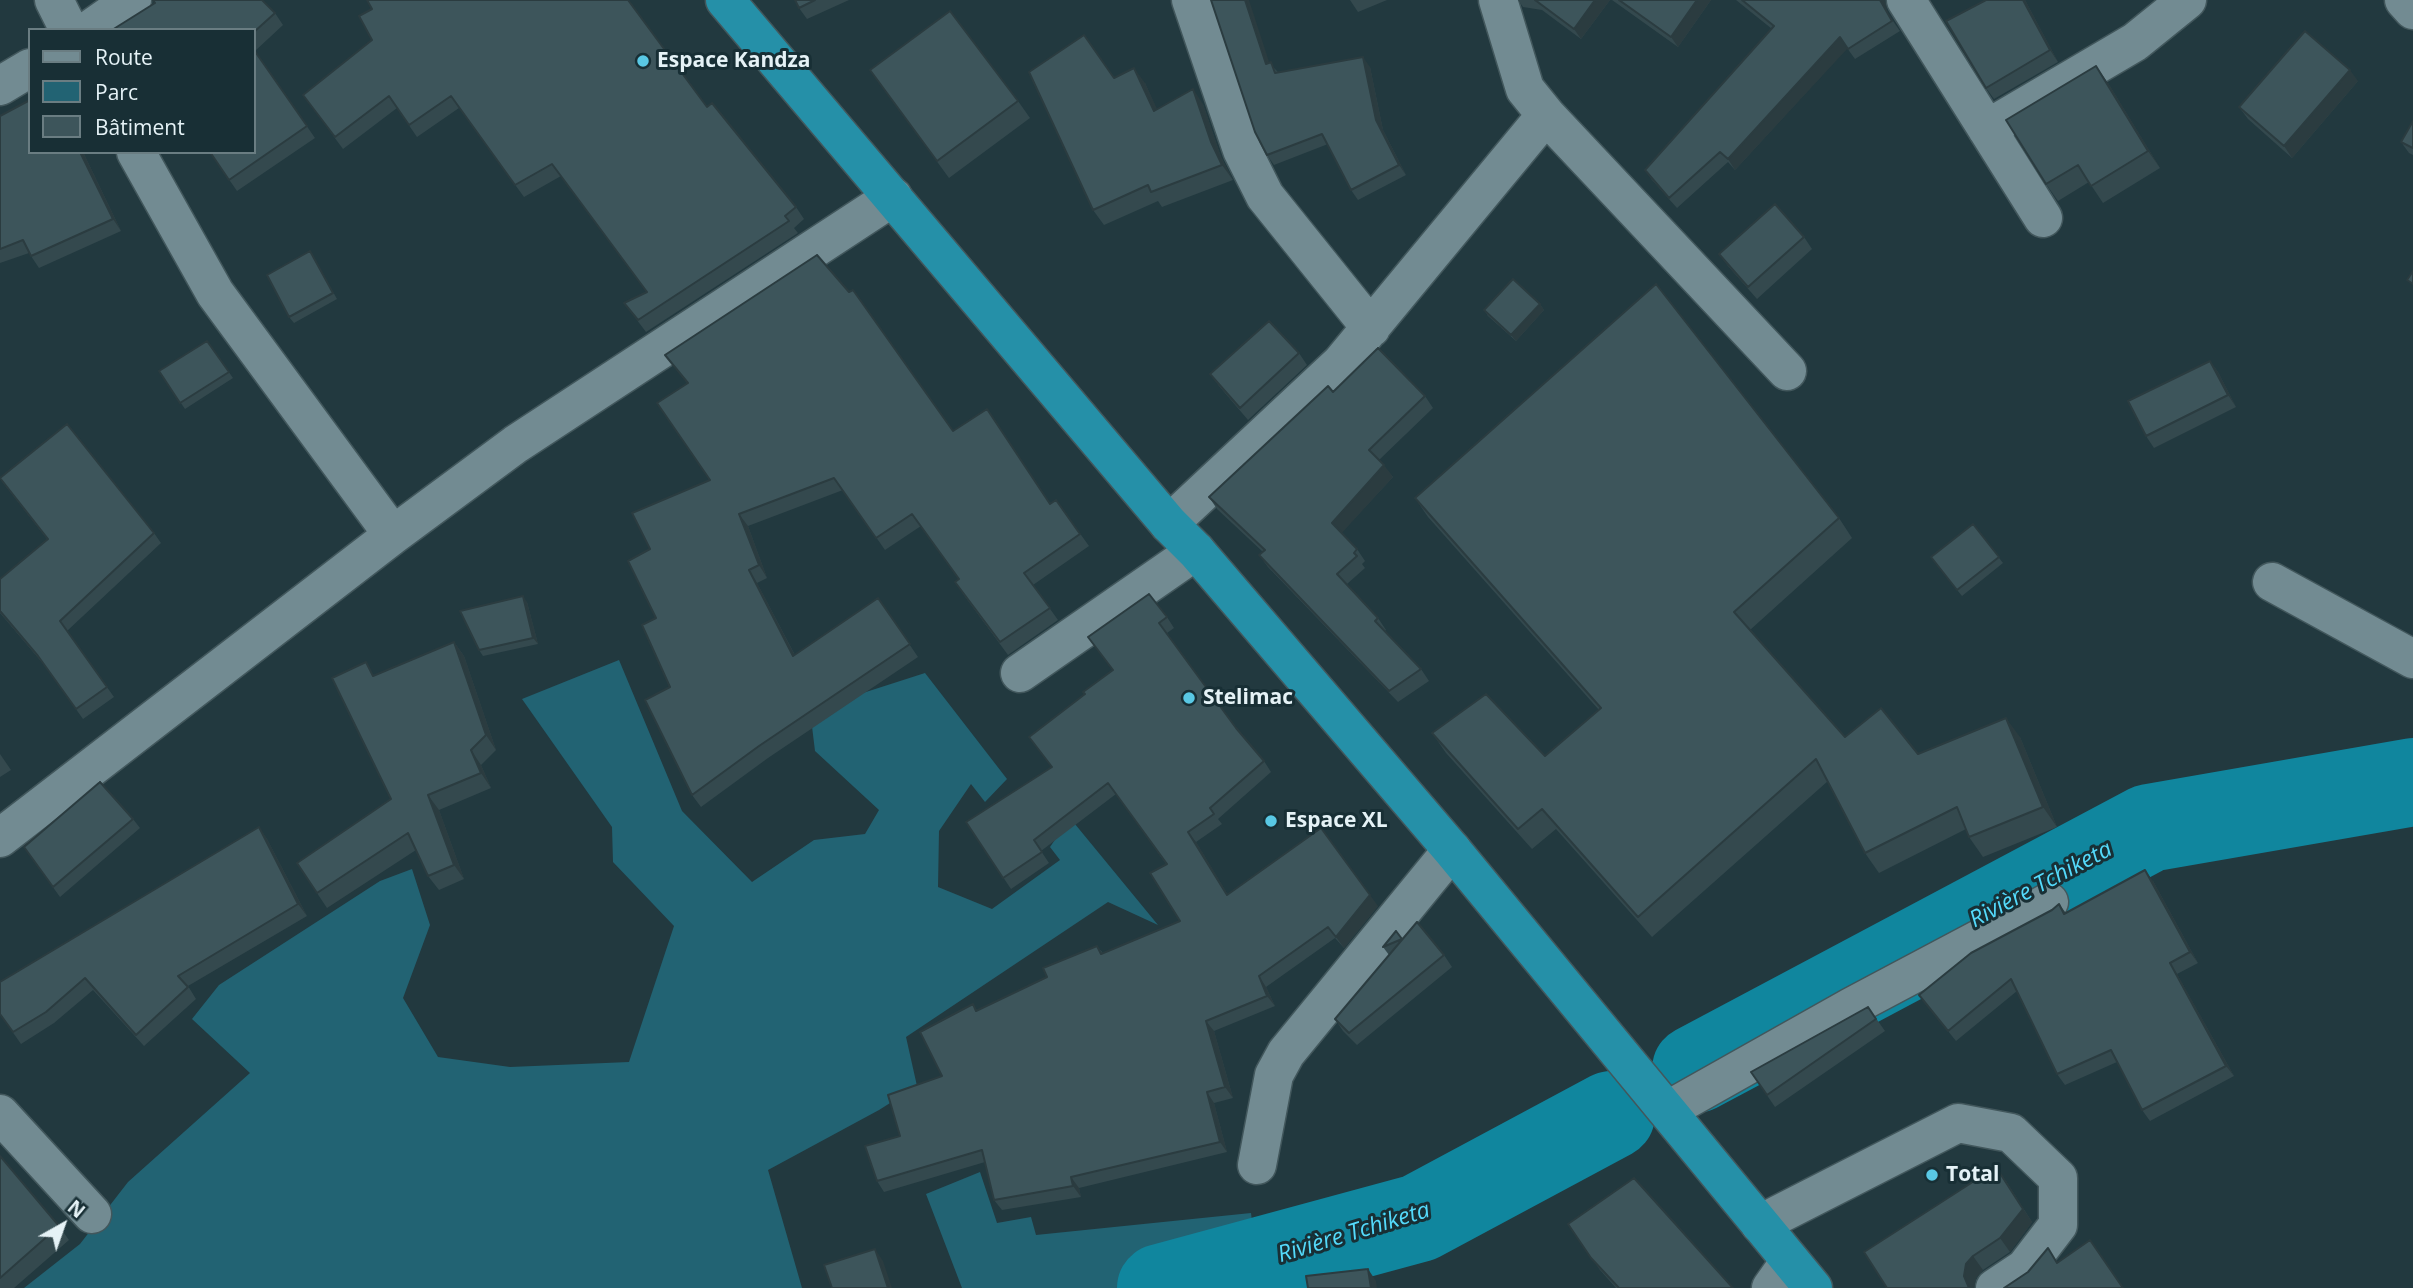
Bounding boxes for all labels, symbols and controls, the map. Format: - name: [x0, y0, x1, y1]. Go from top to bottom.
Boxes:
- legend: [28, 28, 256, 154]
- text: Route: [95, 43, 153, 71]
- place label: Espace Kandza: [657, 48, 810, 74]
- marker: Espace Kandza: [635, 53, 651, 69]
- text: Parc: [95, 78, 138, 106]
- text: Bâtiment: [95, 113, 185, 141]
- place label: Stelimac: [1203, 685, 1293, 711]
- marker: Stelimac: [1181, 690, 1197, 706]
- place label: Espace XL: [1285, 808, 1388, 834]
- marker: Espace XL: [1263, 813, 1279, 829]
- water label: Rivière Tchiketa: [1965, 836, 2117, 934]
- place label: Total: [1946, 1162, 1999, 1188]
- marker: Total: [1924, 1167, 1940, 1183]
- north arrow: [28, 1190, 98, 1260]
- text: N: [62, 1194, 91, 1224]
- water label: Rivière Tchiketa: [1275, 1197, 1433, 1269]

